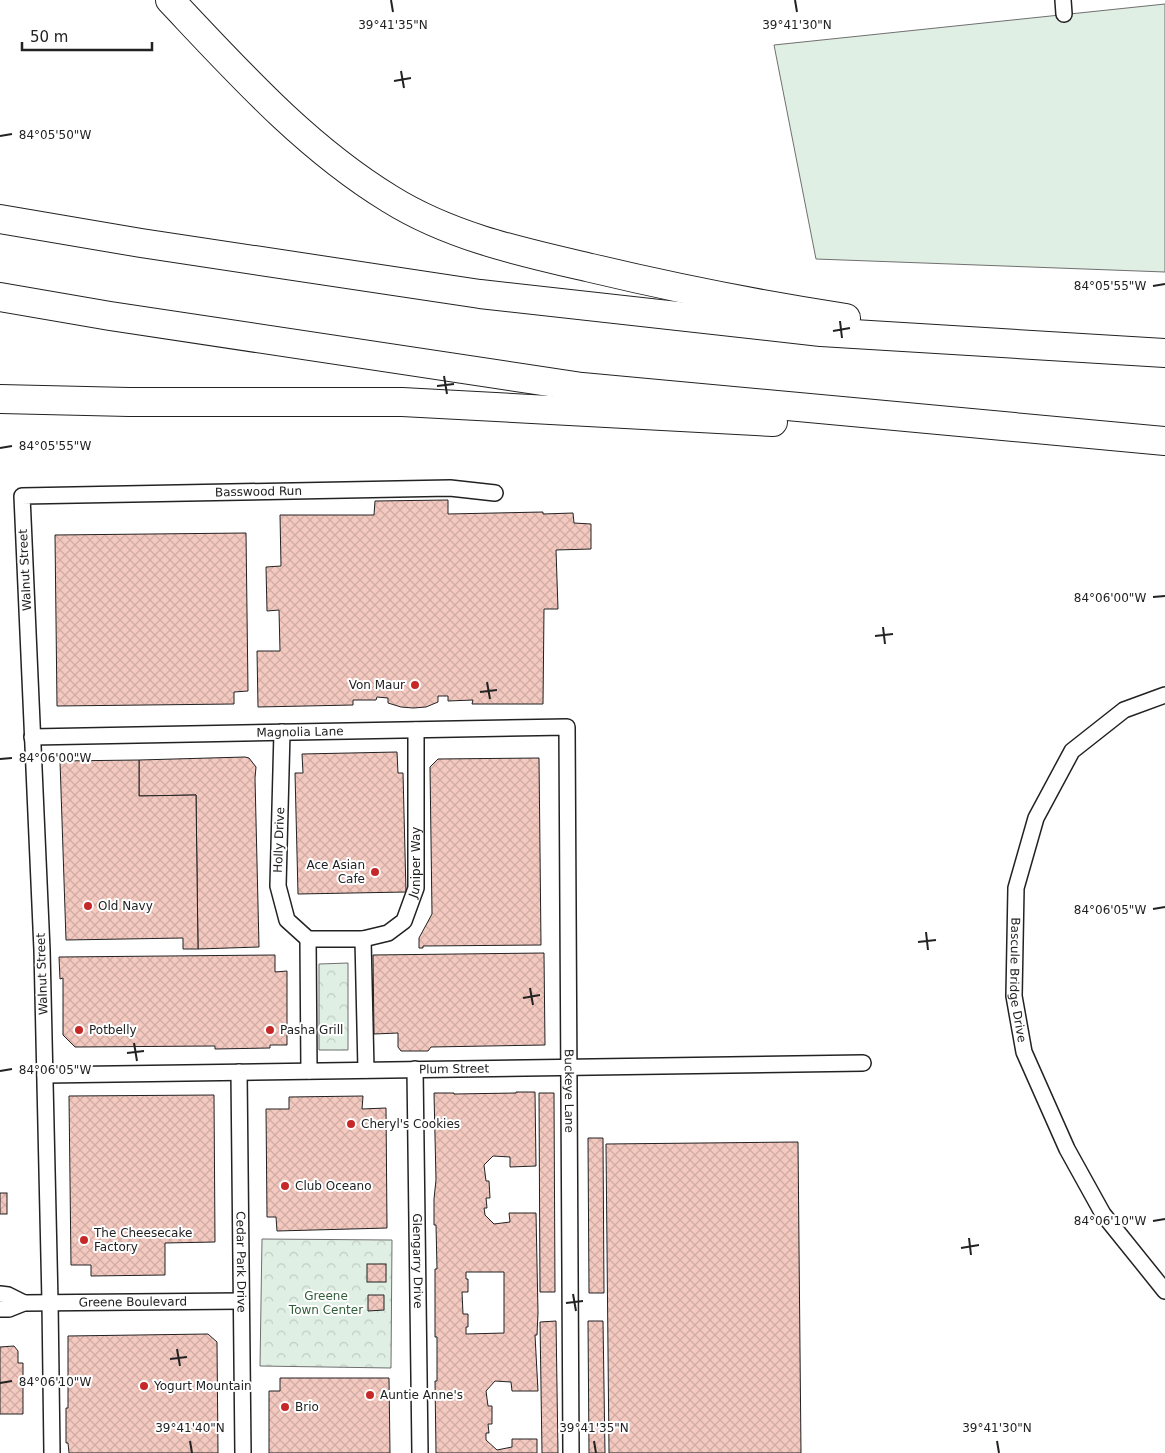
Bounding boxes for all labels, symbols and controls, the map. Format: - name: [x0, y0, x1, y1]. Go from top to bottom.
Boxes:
- text: 39°41'35"N: [358, 18, 428, 32]
- text: 39°41'30"N: [762, 18, 832, 32]
- scale bar: [22, 20, 152, 52]
- text: 50 m: [30, 28, 68, 46]
- text: 84°05'50"W: [19, 128, 91, 142]
- text: 84°05'55"W: [1074, 279, 1146, 293]
- text: 84°05'55"W: [19, 439, 91, 453]
- street label: Basswood Run: [215, 484, 302, 499]
- street label: Walnut Street: [16, 528, 34, 611]
- text: 84°06'00"W: [1074, 591, 1146, 605]
- place label: Von Maur: [349, 678, 405, 692]
- marker: Von Maur: [409, 679, 421, 691]
- street label: Magnolia Lane: [256, 724, 344, 740]
- text: 84°06'00"W: [19, 751, 91, 765]
- street label: Holly Drive: [271, 807, 287, 873]
- street label: Juniper Way: [406, 827, 423, 901]
- place label: Ace Asian Cafe: [306, 858, 365, 886]
- marker: Ace Asian Cafe: [369, 866, 381, 878]
- place label: Old Navy: [98, 899, 153, 913]
- marker: Old Navy: [82, 900, 94, 912]
- text: 84°06'05"W: [1074, 903, 1146, 917]
- street label: Bascule Bridge Drive: [1006, 917, 1029, 1044]
- street label: Walnut Street: [34, 932, 50, 1015]
- place label: Potbelly: [89, 1023, 137, 1037]
- place label: Pasha Grill: [280, 1023, 343, 1037]
- marker: Potbelly: [73, 1024, 85, 1036]
- marker: Pasha Grill: [264, 1024, 276, 1036]
- street label: Buckeye Lane: [562, 1049, 576, 1133]
- street label: Plum Street: [419, 1061, 489, 1077]
- text: 84°06'05"W: [19, 1063, 91, 1077]
- place label: Cheryl's Cookies: [361, 1117, 460, 1131]
- marker: Cheryl's Cookies: [345, 1118, 357, 1130]
- place label: Club Oceano: [295, 1179, 371, 1193]
- marker: Club Oceano: [279, 1180, 291, 1192]
- street label: Cedar Park Drive: [233, 1211, 249, 1313]
- street label: Glengarry Drive: [410, 1213, 425, 1309]
- text: 84°06'10"W: [1074, 1214, 1146, 1228]
- place label: The Cheesecake Factory: [93, 1226, 192, 1254]
- marker: The Cheesecake Factory: [78, 1234, 90, 1246]
- park label: Greene Town Center: [288, 1289, 363, 1317]
- street label: Greene Boulevard: [79, 1294, 187, 1309]
- text: 84°06'10"W: [19, 1375, 91, 1389]
- place label: Yogurt Mountain: [153, 1379, 252, 1393]
- marker: Yogurt Mountain: [138, 1380, 150, 1392]
- place label: Auntie Anne's: [380, 1388, 463, 1402]
- marker: Auntie Anne's: [364, 1389, 376, 1401]
- place label: Brio: [295, 1400, 319, 1414]
- marker: Brio: [279, 1401, 291, 1413]
- text: 39°41'40"N: [155, 1421, 225, 1435]
- text: 39°41'35"N: [559, 1421, 629, 1435]
- text: 39°41'30"N: [962, 1421, 1032, 1435]

